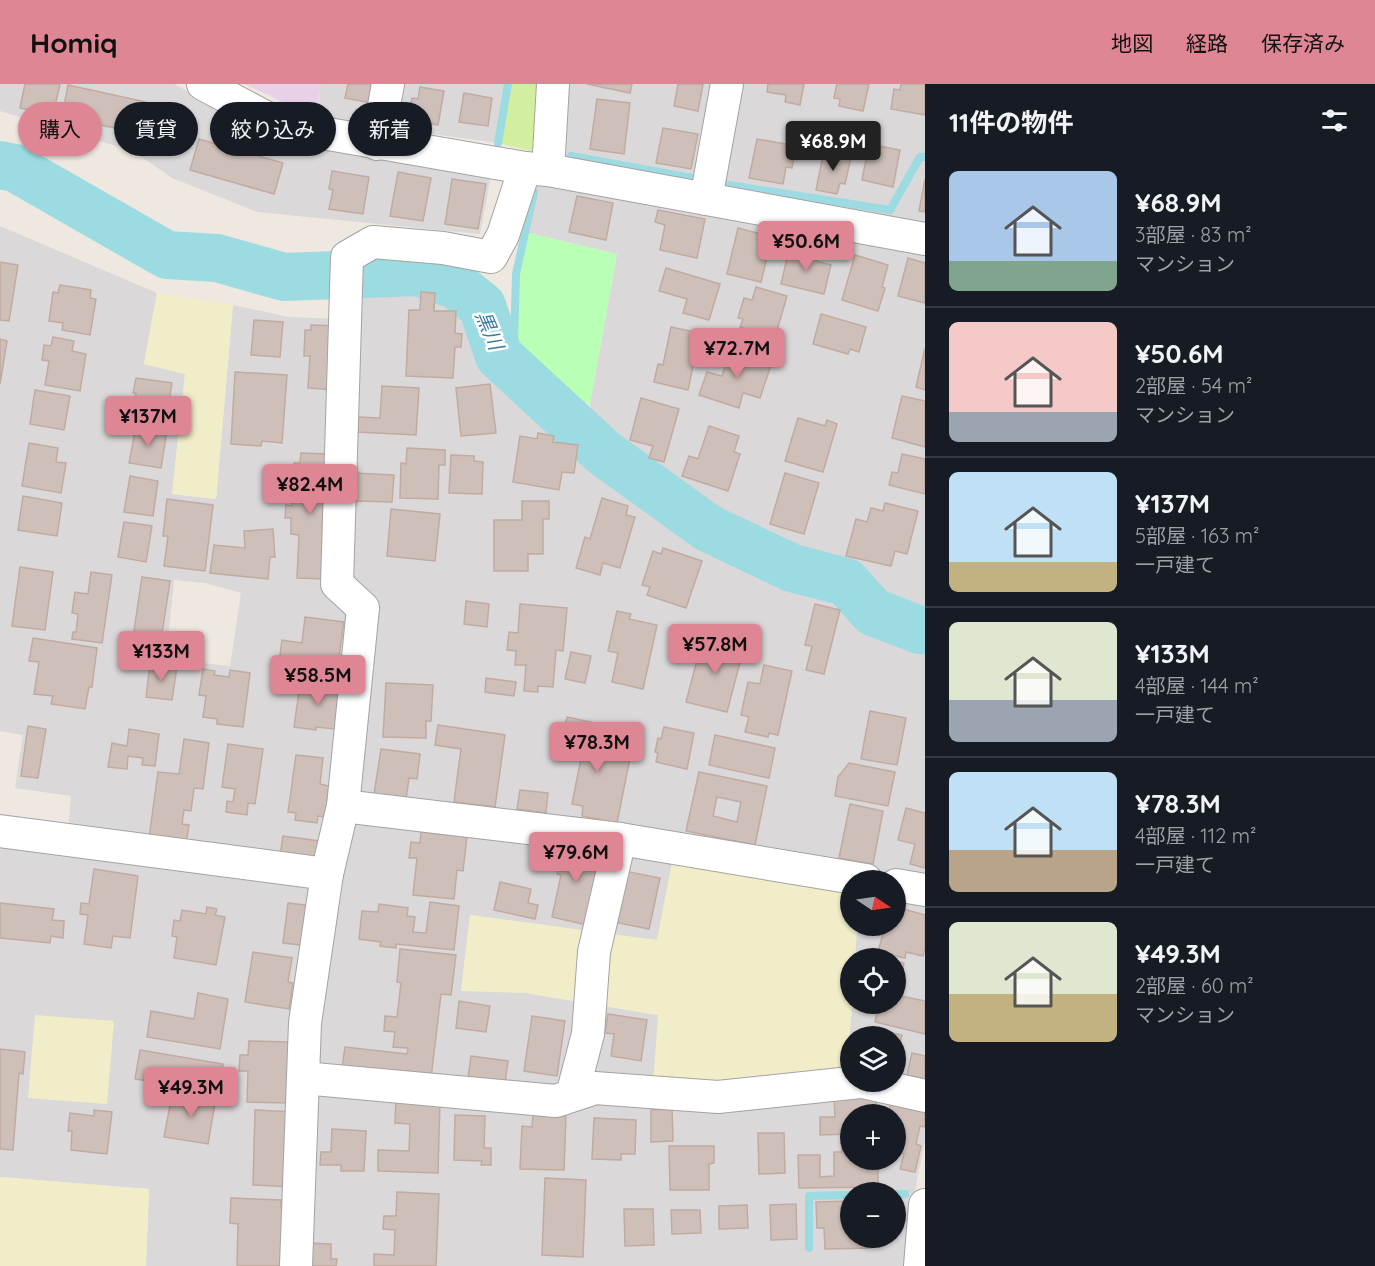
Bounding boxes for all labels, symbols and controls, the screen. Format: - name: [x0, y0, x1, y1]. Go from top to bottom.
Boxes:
- text: Homiq: [30, 25, 118, 60]
- text: 地図: [1111, 30, 1153, 56]
- text: 経路: [1186, 30, 1228, 56]
- text: 保存済み: [1261, 30, 1345, 56]
- chip: 購入: [18, 102, 102, 156]
- chip: 賃貸: [114, 102, 198, 156]
- chip: 絞り込み: [210, 102, 336, 156]
- chip: 新着: [348, 102, 432, 156]
- icon: filters: [1318, 104, 1351, 137]
- text: 11件の物件: [949, 106, 1073, 139]
- pin: ¥68.9M: [784, 121, 882, 172]
- text: ¥68.9M: [800, 128, 866, 153]
- text: ¥68.9M: [1135, 186, 1222, 219]
- icon: home: [997, 195, 1069, 267]
- pin: ¥50.6M: [757, 221, 855, 272]
- text: 3部屋 · 83 m²: [1135, 222, 1252, 247]
- text: ¥50.6M: [772, 228, 840, 253]
- text: マンション: [1135, 251, 1235, 276]
- water label: 黒川: [471, 307, 510, 355]
- pin: ¥72.7M: [688, 328, 786, 379]
- text: ¥72.7M: [704, 335, 770, 360]
- text: ¥50.6M: [1135, 337, 1224, 370]
- icon: home: [997, 346, 1069, 418]
- text: 2部屋 · 54 m²: [1135, 373, 1252, 398]
- pin: ¥137M: [106, 396, 190, 447]
- text: マンション: [1135, 402, 1235, 427]
- text: ¥137M: [119, 403, 177, 428]
- pin: ¥82.4M: [261, 464, 359, 515]
- text: ¥82.4M: [277, 471, 343, 496]
- text: ¥137M: [1135, 487, 1210, 520]
- icon: home: [997, 496, 1069, 568]
- text: 5部屋 · 163 m²: [1135, 523, 1259, 548]
- text: 一戸建て: [1135, 552, 1215, 577]
- pin: ¥57.8M: [666, 624, 764, 675]
- pin: ¥133M: [119, 631, 203, 682]
- text: ¥57.8M: [682, 631, 748, 656]
- text: ¥133M: [1135, 637, 1210, 670]
- text: ¥133M: [132, 638, 190, 663]
- icon: home: [997, 646, 1069, 718]
- pin: ¥58.5M: [269, 655, 367, 706]
- text: ¥58.5M: [284, 662, 352, 687]
- text: 4部屋 · 144 m²: [1135, 673, 1259, 698]
- text: 一戸建て: [1135, 702, 1215, 727]
- pin: ¥78.3M: [548, 722, 646, 773]
- text: ¥78.3M: [564, 729, 630, 754]
- text: ¥78.3M: [1135, 787, 1221, 820]
- icon: home: [997, 796, 1069, 868]
- text: 4部屋 · 112 m²: [1135, 823, 1256, 848]
- pin: ¥79.6M: [527, 832, 625, 883]
- text: ¥79.6M: [543, 839, 609, 864]
- text: 一戸建て: [1135, 852, 1215, 877]
- north arrow: [840, 870, 906, 936]
- map controls: [840, 870, 906, 1248]
- text: ¥49.3M: [1135, 937, 1221, 970]
- icon: home: [997, 946, 1069, 1018]
- button: locate: [840, 948, 906, 1014]
- text: 2部屋 · 60 m²: [1135, 973, 1254, 998]
- text: マンション: [1135, 1002, 1235, 1027]
- button: layers: [840, 1026, 906, 1092]
- pin: ¥49.3M: [142, 1067, 240, 1118]
- text: ¥49.3M: [158, 1074, 224, 1099]
- button: +: [840, 1104, 906, 1170]
- button: −: [840, 1182, 906, 1248]

